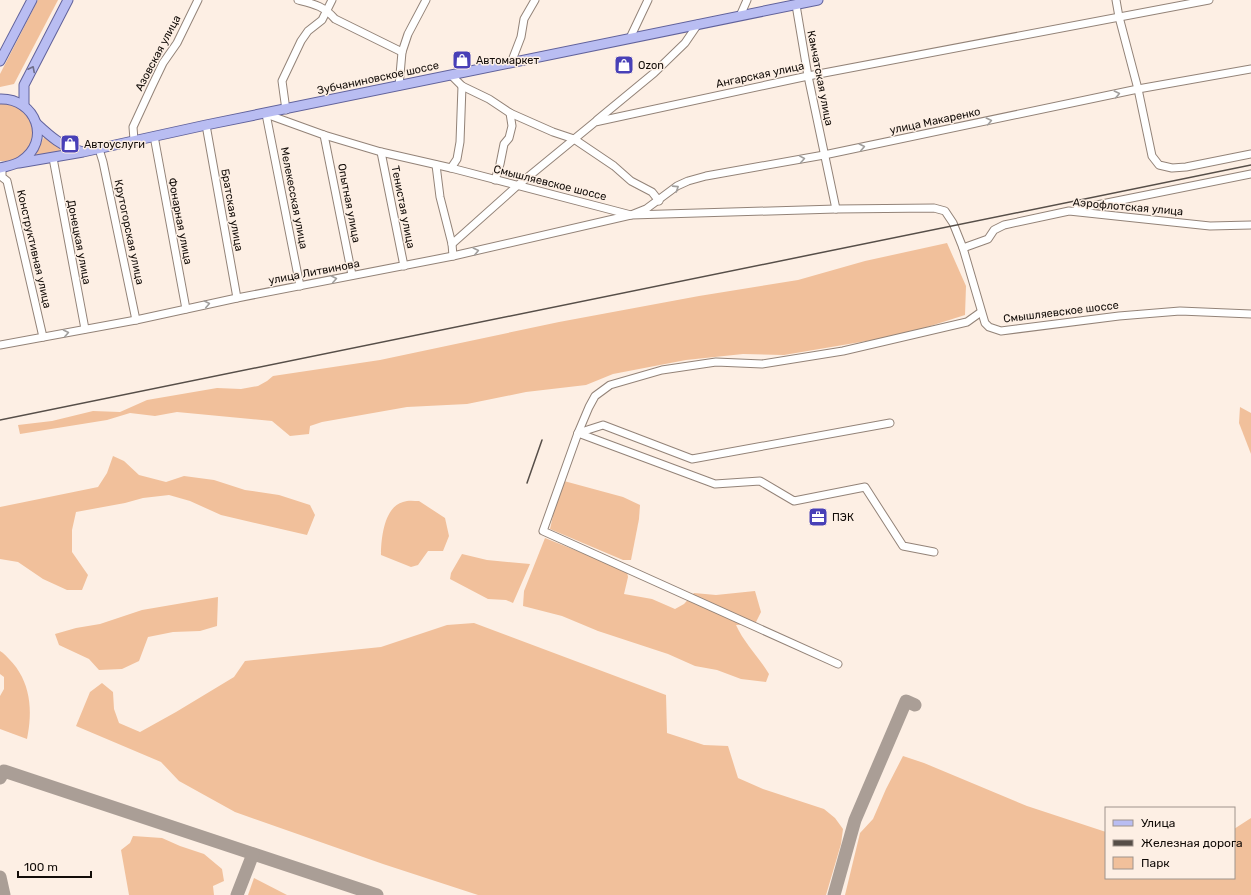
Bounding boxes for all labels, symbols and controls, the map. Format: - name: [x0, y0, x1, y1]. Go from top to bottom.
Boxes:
- street label: Азовская улица: [133, 13, 183, 93]
- street label: Камчатская улица: [804, 29, 836, 127]
- shop icon: Автомаркет: [451, 49, 473, 71]
- place label: Автомаркет: [476, 54, 539, 67]
- shop icon: Ozon: [613, 54, 635, 76]
- street label: Зубчаниновское шоссе: [316, 59, 440, 97]
- place label: Ozon: [638, 59, 664, 72]
- street label: Ангарская улица: [715, 59, 805, 91]
- one-way arrow: [27, 65, 35, 73]
- one-way arrow: [1113, 90, 1120, 99]
- street label: улица Макаренко: [888, 105, 982, 137]
- one-way arrow: [986, 117, 992, 125]
- shop icon: Автоуслуги: [59, 133, 81, 155]
- place label: Автоуслуги: [84, 138, 145, 151]
- one-way arrow: [859, 144, 865, 152]
- street label: Мелекесская улица: [278, 146, 310, 250]
- one-way arrow: [799, 155, 805, 164]
- street label: Опытная улица: [335, 162, 363, 244]
- street label: Смышляевское шоссе: [492, 163, 608, 203]
- street label: Тенистая улица: [389, 165, 417, 249]
- street label: Братская улица: [218, 168, 246, 252]
- street label: Фонарная улица: [165, 176, 195, 266]
- street label: Крутогорская улица: [111, 178, 147, 286]
- one-way arrow: [672, 185, 679, 193]
- street label: Конструктивная улица: [14, 188, 54, 310]
- street label: Аэрофлотская улица: [1072, 196, 1184, 218]
- street label: Донецкая улица: [64, 199, 94, 285]
- one-way arrow: [472, 247, 479, 256]
- street label: улица Литвинова: [267, 257, 361, 287]
- one-way arrow: [331, 275, 338, 284]
- street label: Смышляевское шоссе: [1003, 298, 1119, 326]
- one-way arrow: [204, 301, 210, 309]
- one-way arrow: [63, 329, 69, 338]
- office icon: ПЭК: [807, 506, 829, 528]
- place label: ПЭК: [832, 511, 854, 524]
- legend: [1105, 807, 1235, 879]
- text: Улица: [1141, 816, 1175, 830]
- text: Железная дорога: [1141, 836, 1243, 850]
- scale bar: [18, 853, 91, 879]
- text: Парк: [1141, 856, 1170, 870]
- text: 100 m: [24, 860, 58, 874]

